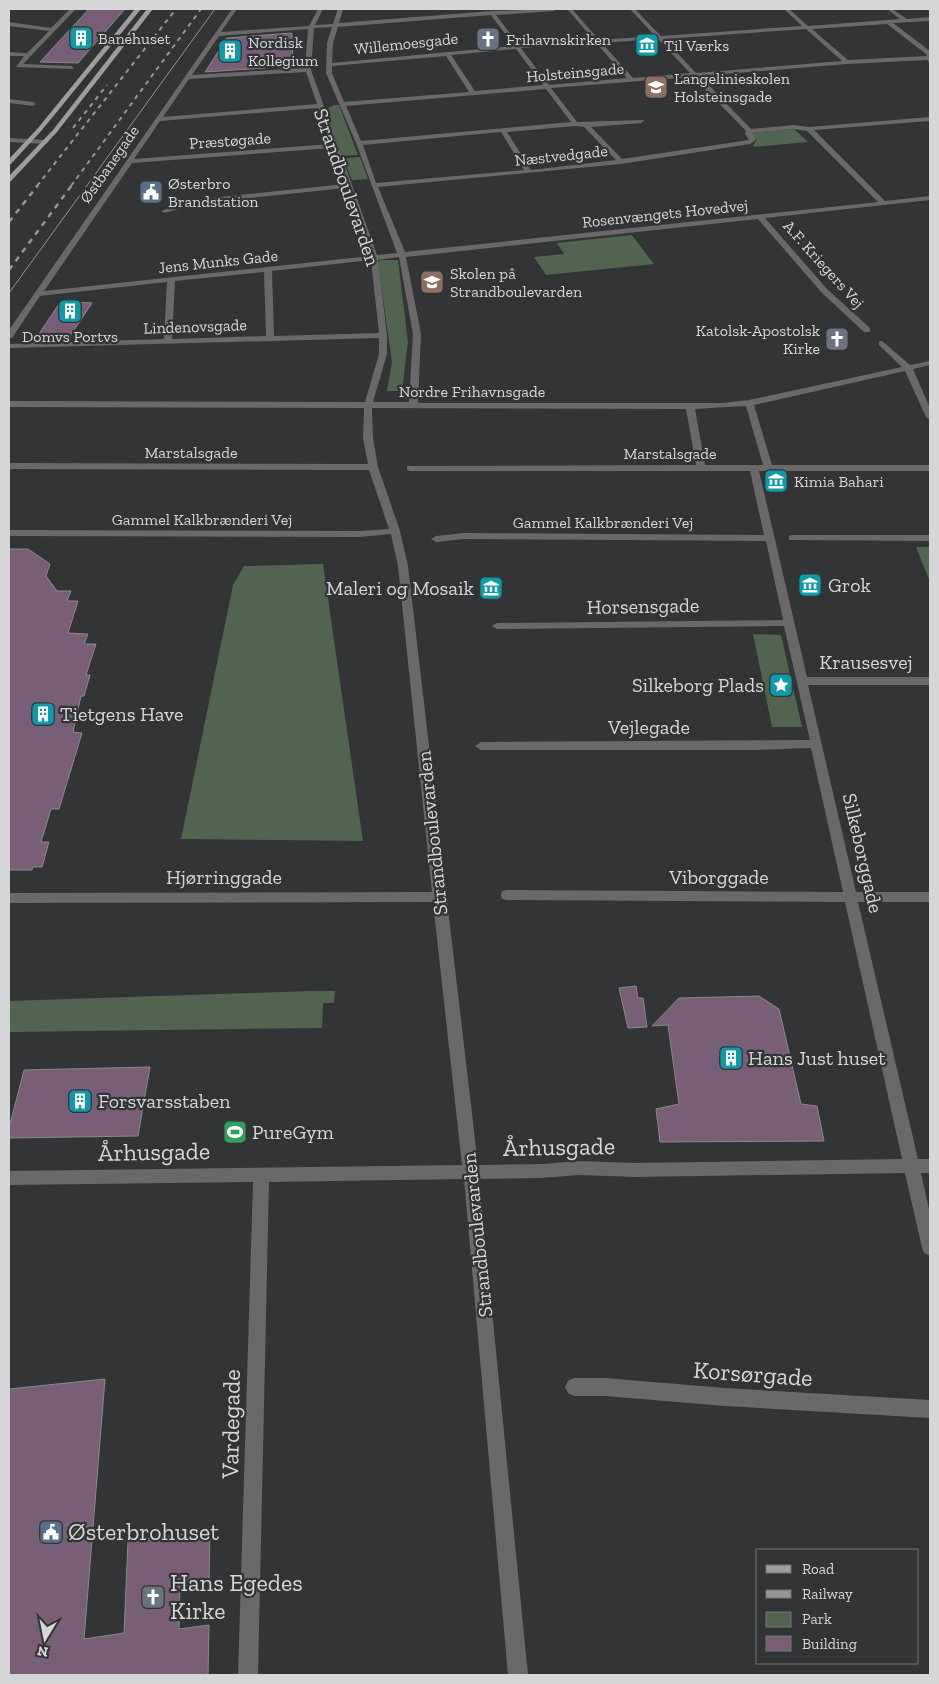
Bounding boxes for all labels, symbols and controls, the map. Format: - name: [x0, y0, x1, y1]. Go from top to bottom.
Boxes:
- building icon: Banehuset: [68, 25, 94, 51]
- church icon: Frihavnskirken: [475, 26, 501, 52]
- place label: Banehuset: [98, 29, 171, 48]
- street label: Willemoesgade: [353, 29, 459, 58]
- place label: Frihavnskirken: [506, 30, 612, 49]
- museum icon: Til Værks: [634, 32, 660, 58]
- place label: Nordisk Kollegium: [248, 33, 318, 70]
- place label: Til Værks: [664, 36, 729, 55]
- building icon: Nordisk Kollegium: [217, 38, 243, 64]
- street label: Holsteinsgade: [525, 59, 625, 86]
- place label: Langelinieskolen Holsteinsgade: [674, 69, 791, 106]
- school or university icon: Langelinieskolen Holsteinsgade: [643, 74, 669, 100]
- street label: Strandboulevarden: [309, 105, 385, 270]
- street label: Østbanegade: [76, 122, 143, 207]
- street label: Præstøgade: [188, 128, 272, 153]
- street label: Næstvedgade: [514, 141, 609, 170]
- place label: Østerbro Brandstation: [168, 174, 259, 211]
- public building icon: Østerbro Brandstation: [138, 179, 164, 205]
- street label: Rosenvængets Hovedvej: [581, 195, 749, 232]
- street label: A.F. Kriegers Vej: [779, 217, 868, 312]
- street label: Jens Munks Gade: [157, 246, 279, 277]
- place label: Skolen på Strandboulevarden: [450, 264, 583, 301]
- school or university icon: Skolen på Strandboulevarden: [419, 269, 445, 295]
- building icon: Domvs Portvs: [57, 298, 83, 324]
- street label: Lindenovsgade: [143, 315, 247, 338]
- place label: Katolsk-Apostolsk Kirke: [696, 321, 821, 358]
- church icon: Katolsk-Apostolsk Kirke: [824, 326, 850, 352]
- place label: Domvs Portvs: [22, 327, 118, 346]
- street label: Nordre Frihavnsgade: [399, 382, 545, 401]
- street label: Marstalsgade: [144, 443, 238, 462]
- street label: Marstalsgade: [623, 444, 717, 463]
- museum icon: Kimia Bahari: [763, 468, 789, 494]
- place label: Kimia Bahari: [794, 472, 884, 491]
- street label: Gammel Kalkbrænderi Vej: [112, 510, 292, 529]
- street label: Gammel Kalkbrænderi Vej: [513, 513, 693, 532]
- museum icon: Grok: [797, 572, 823, 598]
- place label: Grok: [828, 573, 871, 597]
- museum icon: Maleri og Mosaik: [478, 575, 504, 601]
- place label: Maleri og Mosaik: [326, 576, 475, 600]
- street label: Horsensgade: [586, 593, 700, 619]
- street label: Krausesvej: [819, 650, 913, 674]
- place icon: Silkeborg Plads: [768, 672, 794, 698]
- place label: Silkeborg Plads: [632, 673, 764, 697]
- building icon: Tietgens Have: [30, 701, 56, 727]
- place label: Tietgens Have: [60, 702, 183, 726]
- street label: Vejlegade: [607, 715, 690, 739]
- street label: Strandboulevarden: [411, 749, 453, 916]
- street label: Silkeborggade: [838, 791, 888, 915]
- street label: Hjørringgade: [166, 865, 282, 889]
- street label: Viborggade: [668, 865, 769, 889]
- building icon: Hans Just huset: [718, 1045, 744, 1071]
- place label: Hans Just huset: [748, 1046, 886, 1070]
- building icon: Forsvarsstaben: [67, 1088, 93, 1114]
- place label: Forsvarsstaben: [98, 1089, 231, 1113]
- sports icon: PureGym: [222, 1119, 248, 1145]
- place label: PureGym: [252, 1120, 335, 1144]
- street label: Århusgade: [503, 1131, 615, 1162]
- street label: Århusgade: [98, 1136, 210, 1167]
- street label: Strandboulevarden: [456, 1151, 498, 1318]
- street label: Korsørgade: [692, 1355, 814, 1392]
- street label: Vardegade: [215, 1369, 246, 1480]
- place label: Østerbrohuset: [68, 1517, 219, 1546]
- public building icon: Østerbrohuset: [38, 1519, 64, 1545]
- legend: [756, 1549, 919, 1664]
- text: Road: [802, 1560, 835, 1578]
- place label: Hans Egedes Kirke: [170, 1568, 303, 1625]
- church icon: Hans Egedes Kirke: [140, 1584, 166, 1610]
- text: Railway: [802, 1585, 853, 1603]
- text: Park: [802, 1610, 832, 1628]
- north arrow: [20, 1614, 70, 1664]
- text: Building: [802, 1635, 857, 1653]
- text: N: [36, 1642, 50, 1661]

